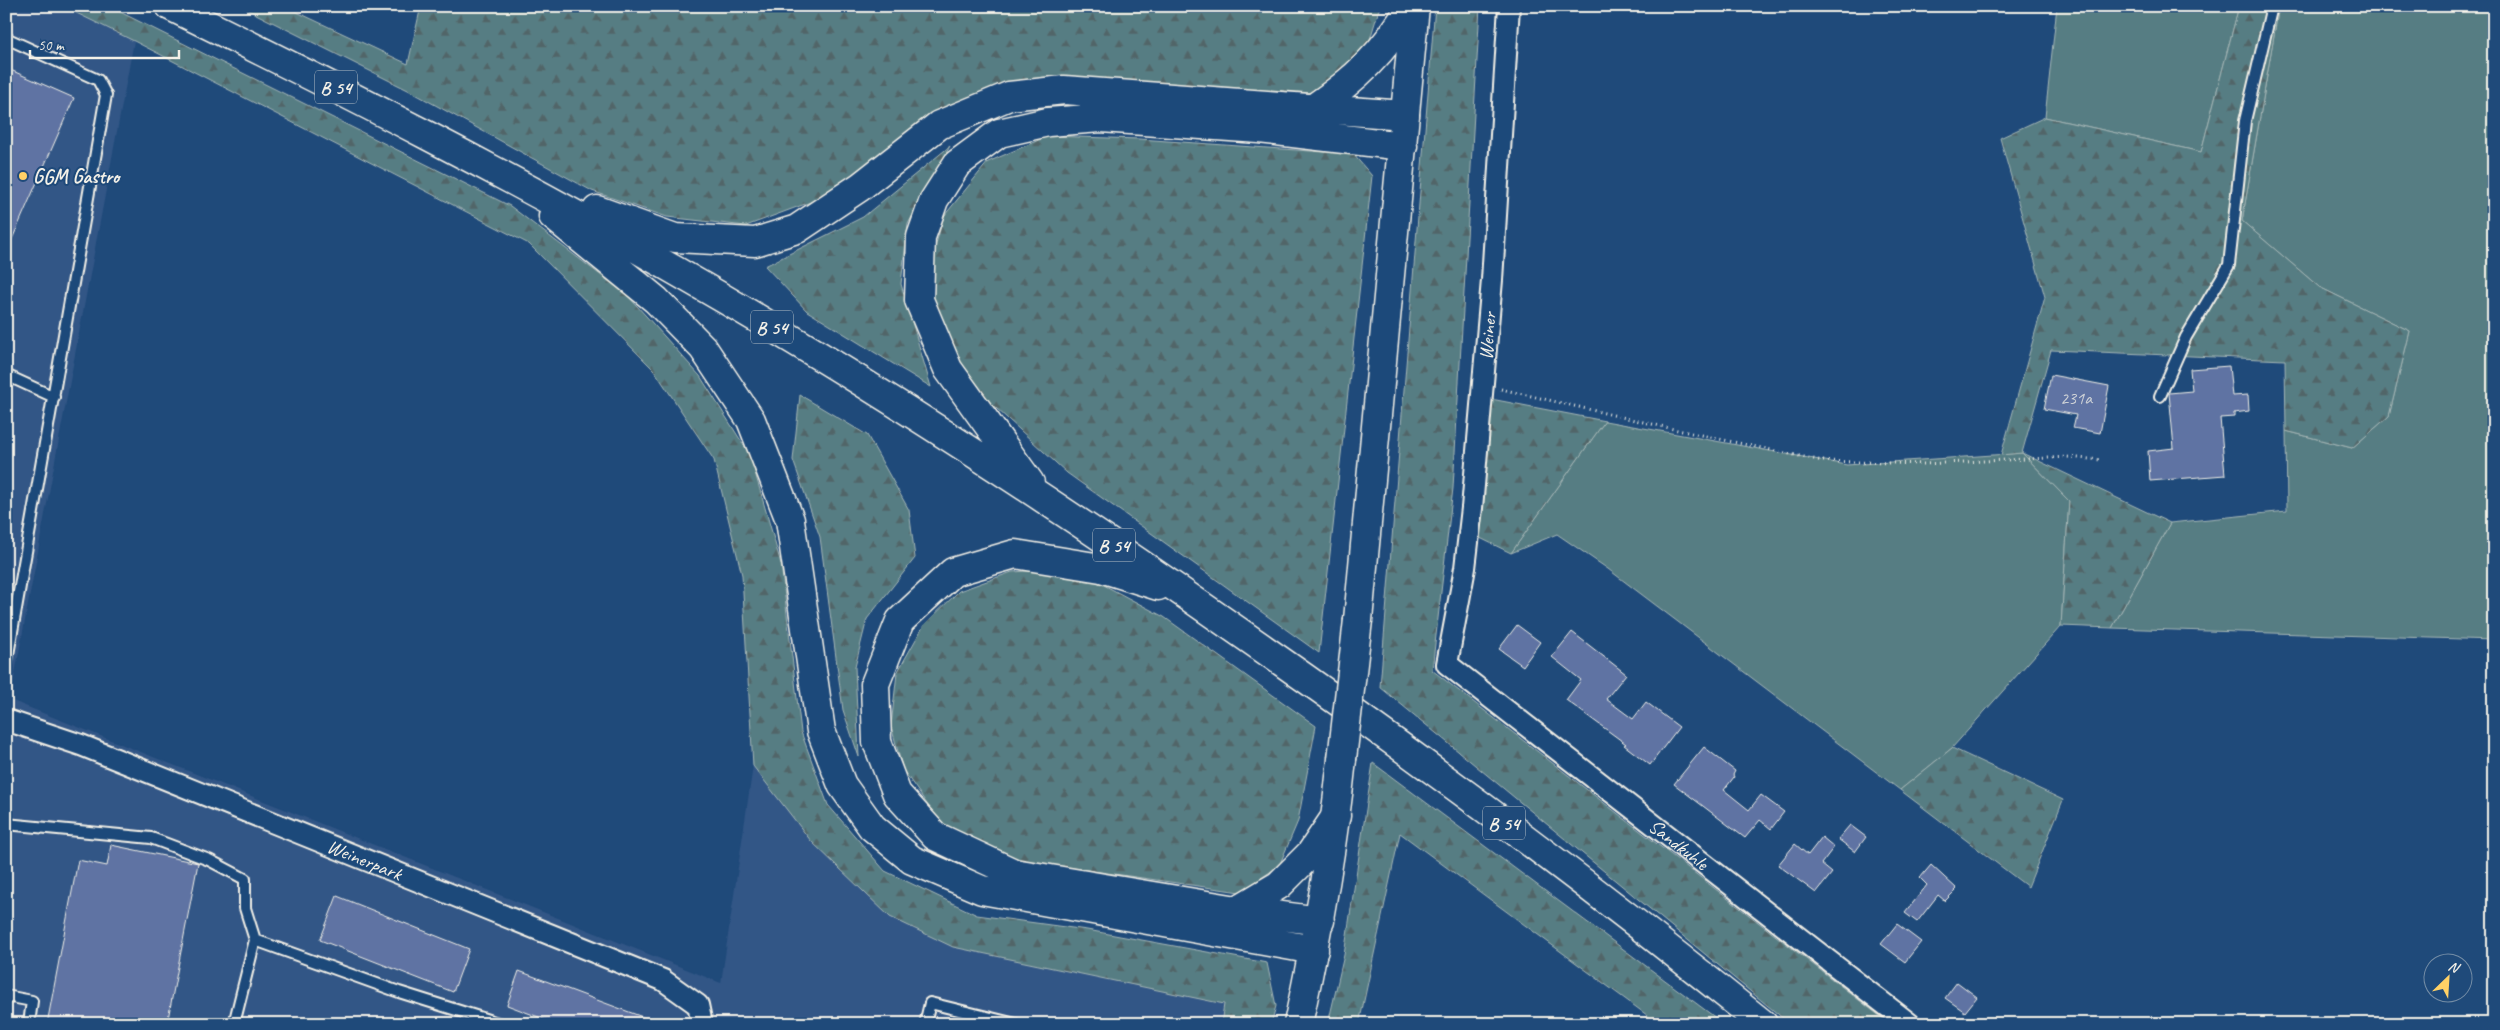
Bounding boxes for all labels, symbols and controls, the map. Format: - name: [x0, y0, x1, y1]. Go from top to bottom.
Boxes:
- scale bar: [30, 28, 179, 60]
- text: 50 m: [38, 36, 65, 55]
- road number: B 54: [315, 70, 357, 104]
- place label: GGM Gastro: [33, 164, 121, 189]
- marker: GGM Gastro: [17, 170, 29, 182]
- street label: Weiner: [1473, 309, 1502, 361]
- road number: B 54: [751, 311, 793, 344]
- house number: 231a: [2060, 387, 2093, 409]
- road number: B 54: [1093, 528, 1135, 562]
- road number: B 54: [1483, 806, 1525, 840]
- street label: Sandkuhle: [1643, 814, 1715, 877]
- street label: Weinerpark: [323, 834, 407, 887]
- north arrow: [2422, 952, 2472, 1002]
- text: N: [2446, 957, 2463, 977]

